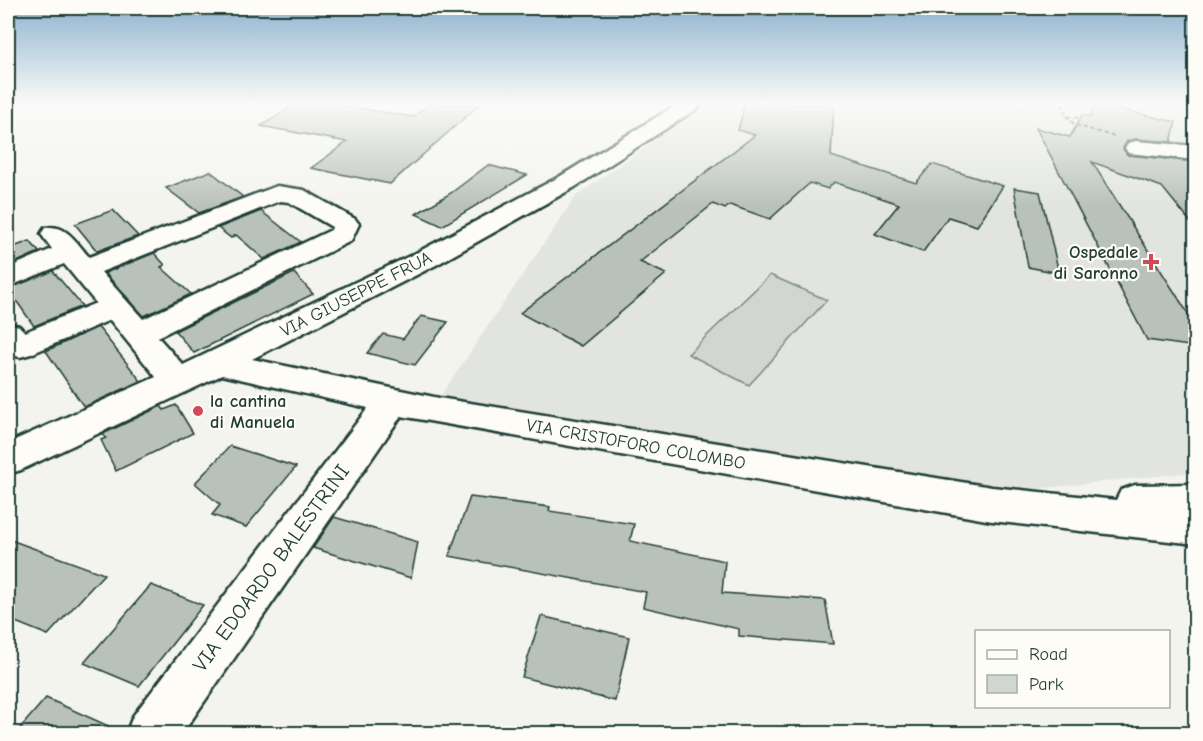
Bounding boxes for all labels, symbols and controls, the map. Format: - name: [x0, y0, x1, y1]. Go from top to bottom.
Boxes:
- place label: Ospedale di Saronno: [1054, 242, 1138, 284]
- street label: VIA GIUSEPPE FRUA: [277, 247, 435, 342]
- marker: Ospedale di Saronno: [1142, 253, 1160, 271]
- place label: la cantina di Manuela: [210, 391, 295, 433]
- marker: la cantina di Manuela: [191, 404, 205, 418]
- street label: VIA CRISTOFORO COLOMBO: [525, 415, 747, 474]
- street label: VIA EDOARDO BALESTRINI: [188, 460, 354, 676]
- legend: [975, 630, 1170, 708]
- text: Road: [1029, 644, 1068, 665]
- text: Park: [1029, 674, 1064, 695]

